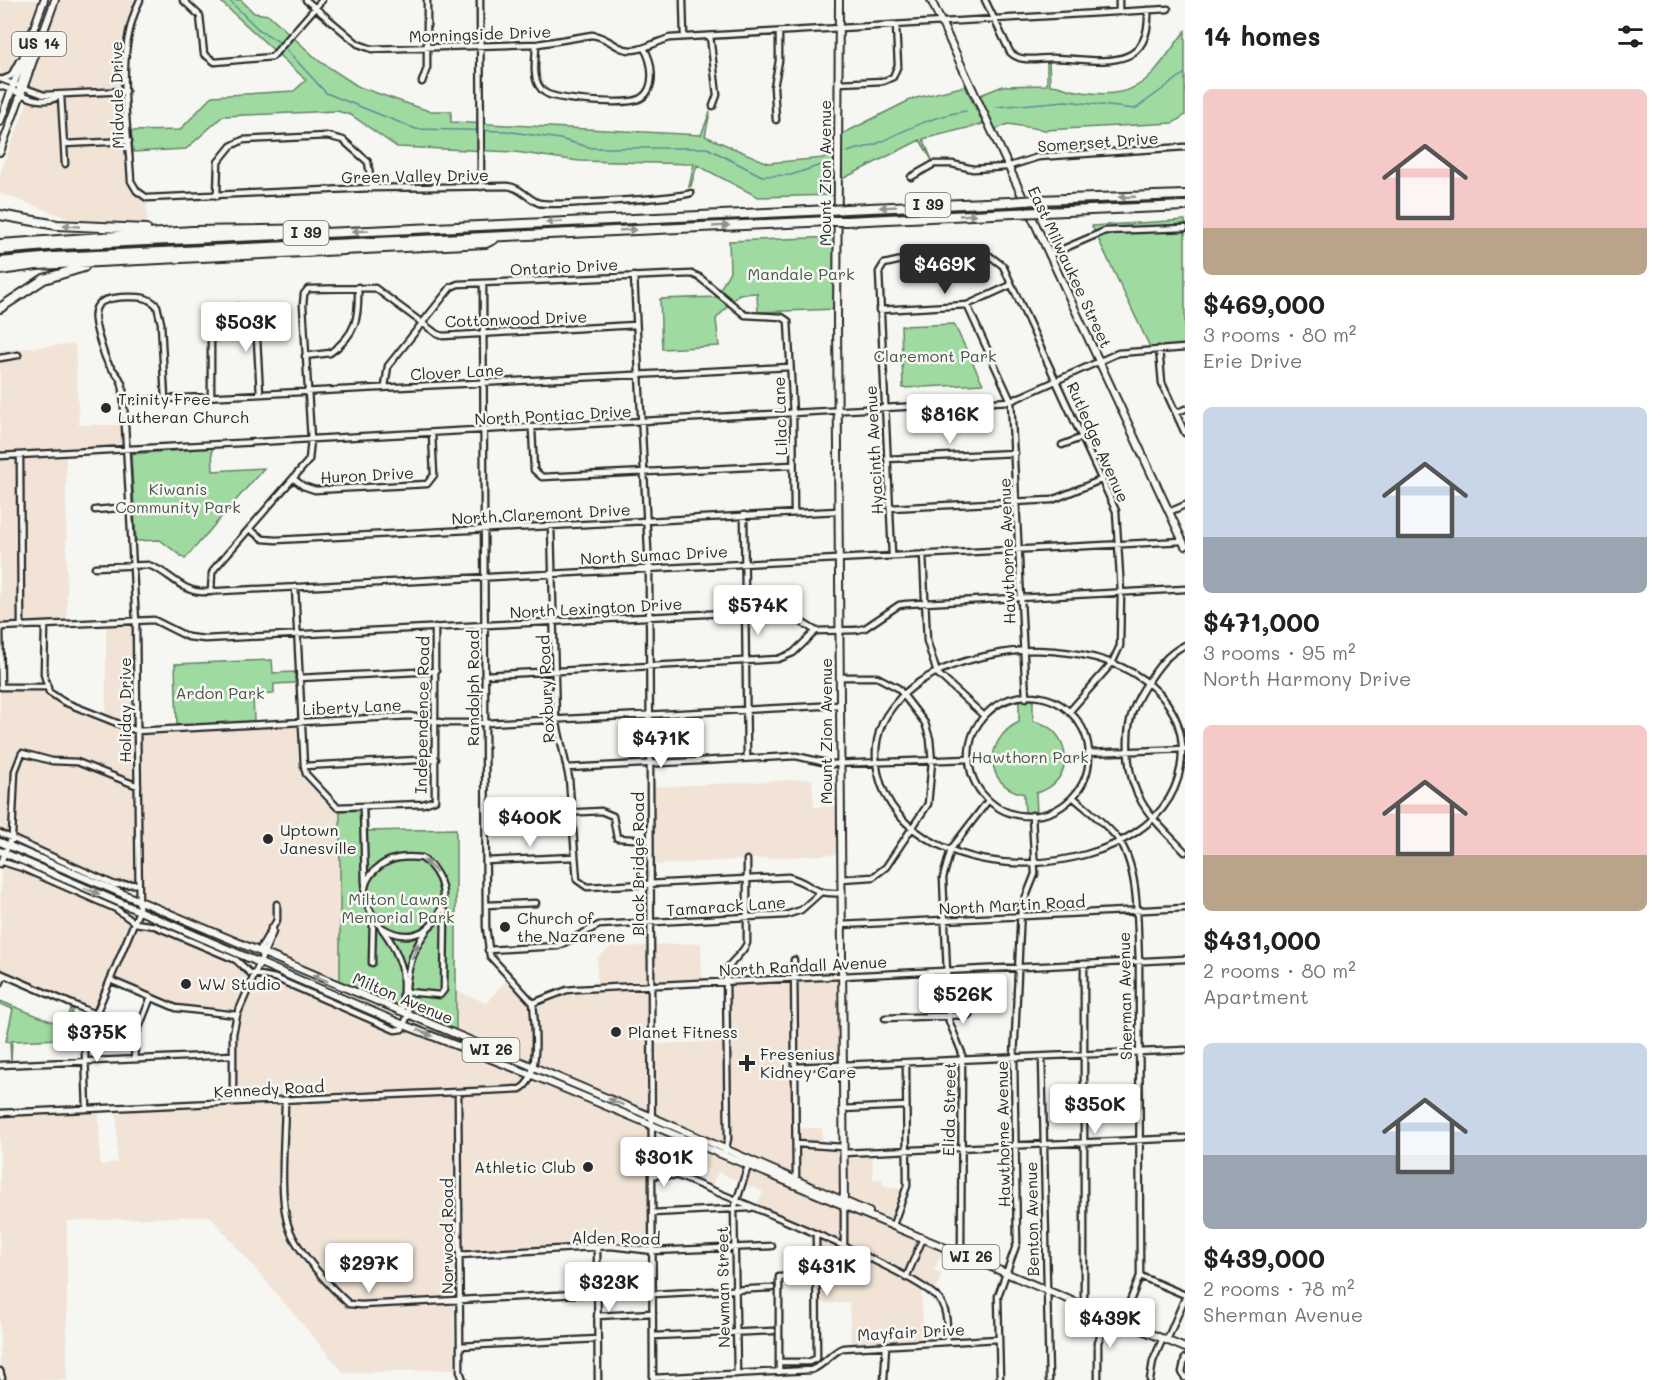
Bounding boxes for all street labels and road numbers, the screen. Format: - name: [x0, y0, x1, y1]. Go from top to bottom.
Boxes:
- street label: Morningside Drive: [409, 21, 551, 46]
- road number: US 14: [12, 32, 66, 56]
- street label: Midvale Drive: [105, 41, 128, 149]
- street label: Mount Zion Avenue: [814, 100, 835, 246]
- street label: Somerset Drive: [1037, 127, 1159, 156]
- street label: Green Valley Drive: [341, 164, 489, 187]
- street label: East Milwaukee Street: [1024, 182, 1117, 351]
- road number: I 39: [906, 193, 950, 217]
- road number: I 39: [284, 221, 328, 245]
- street label: Ontario Drive: [509, 253, 619, 280]
- street label: Cottonwood Drive: [445, 306, 587, 331]
- street label: Clover Lane: [410, 359, 504, 384]
- street label: Lilac Lane: [768, 376, 791, 456]
- street label: Rutledge Avenue: [1062, 378, 1134, 505]
- street label: Hyacinth Avenue: [860, 385, 887, 515]
- street label: North Pontiac Drive: [474, 400, 632, 429]
- street label: Huron Drive: [320, 462, 414, 487]
- street label: Hawthorne Avenue: [993, 477, 1020, 625]
- street label: North Claremont Drive: [451, 498, 631, 529]
- street label: North Sumac Drive: [580, 540, 728, 569]
- street label: North Lexington Drive: [509, 592, 683, 623]
- street label: Randolph Road: [462, 630, 483, 746]
- street label: Roxbury Road: [532, 634, 559, 744]
- street label: Independence Road: [410, 636, 433, 794]
- street label: Holiday Drive: [114, 657, 135, 763]
- street label: Mount Zion Avenue: [815, 658, 836, 804]
- street label: Liberty Lane: [302, 693, 402, 720]
- street label: Black Bridge Road: [627, 792, 648, 936]
- street label: North Martin Road: [938, 890, 1086, 919]
- street label: Tamarack Lane: [665, 891, 786, 920]
- street label: Sherman Avenue: [1113, 932, 1136, 1060]
- street label: North Randall Avenue: [718, 951, 888, 980]
- street label: Milton Avenue: [350, 967, 457, 1028]
- road number: WI 26: [462, 1038, 520, 1062]
- street label: Hawthorne Avenue: [991, 1061, 1014, 1207]
- street label: Elida Street: [937, 1062, 960, 1156]
- street label: Kennedy Road: [213, 1075, 325, 1102]
- street label: Benton Avenue: [1020, 1162, 1043, 1276]
- street label: Norwood Road: [436, 1178, 457, 1294]
- street label: Alden Road: [571, 1226, 661, 1249]
- street label: Newman Street: [711, 1226, 734, 1348]
- road number: WI 26: [942, 1245, 1000, 1269]
- street label: Mayfair Drive: [857, 1318, 965, 1345]

